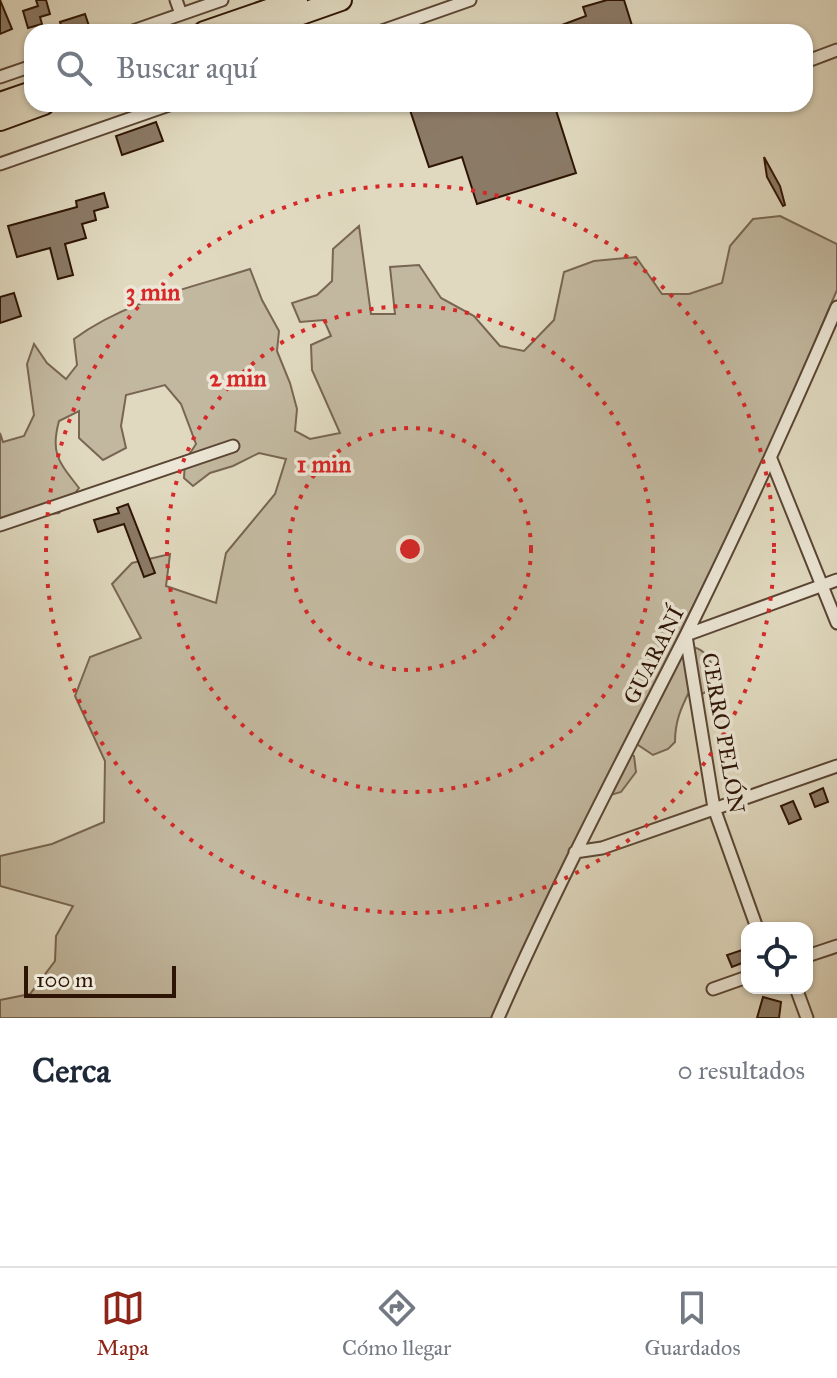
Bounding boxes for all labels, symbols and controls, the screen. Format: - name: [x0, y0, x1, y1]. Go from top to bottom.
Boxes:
- search box: [24, 24, 813, 112]
- icon: search: [52, 46, 96, 90]
- text: Buscar aquí: [116, 50, 257, 86]
- text: 3 min: [126, 277, 180, 307]
- text: 2 min: [210, 363, 266, 393]
- text: 1 min: [297, 449, 351, 479]
- centre of rings: [396, 535, 424, 563]
- street label: GUARANÍ: [617, 601, 690, 709]
- street label: CERRO PELÓN: [696, 651, 751, 816]
- map controls: [741, 922, 813, 994]
- button: locate: [741, 922, 813, 994]
- scale bar: [24, 962, 176, 998]
- text: 100 m: [36, 966, 93, 993]
- text: Cerca: [32, 1050, 111, 1091]
- text: 0 resultados: [678, 1054, 805, 1086]
- tab: Mapa: [97, 1286, 149, 1361]
- tab: Cómo llegar: [342, 1286, 451, 1361]
- tab: Guardados: [645, 1286, 740, 1361]

